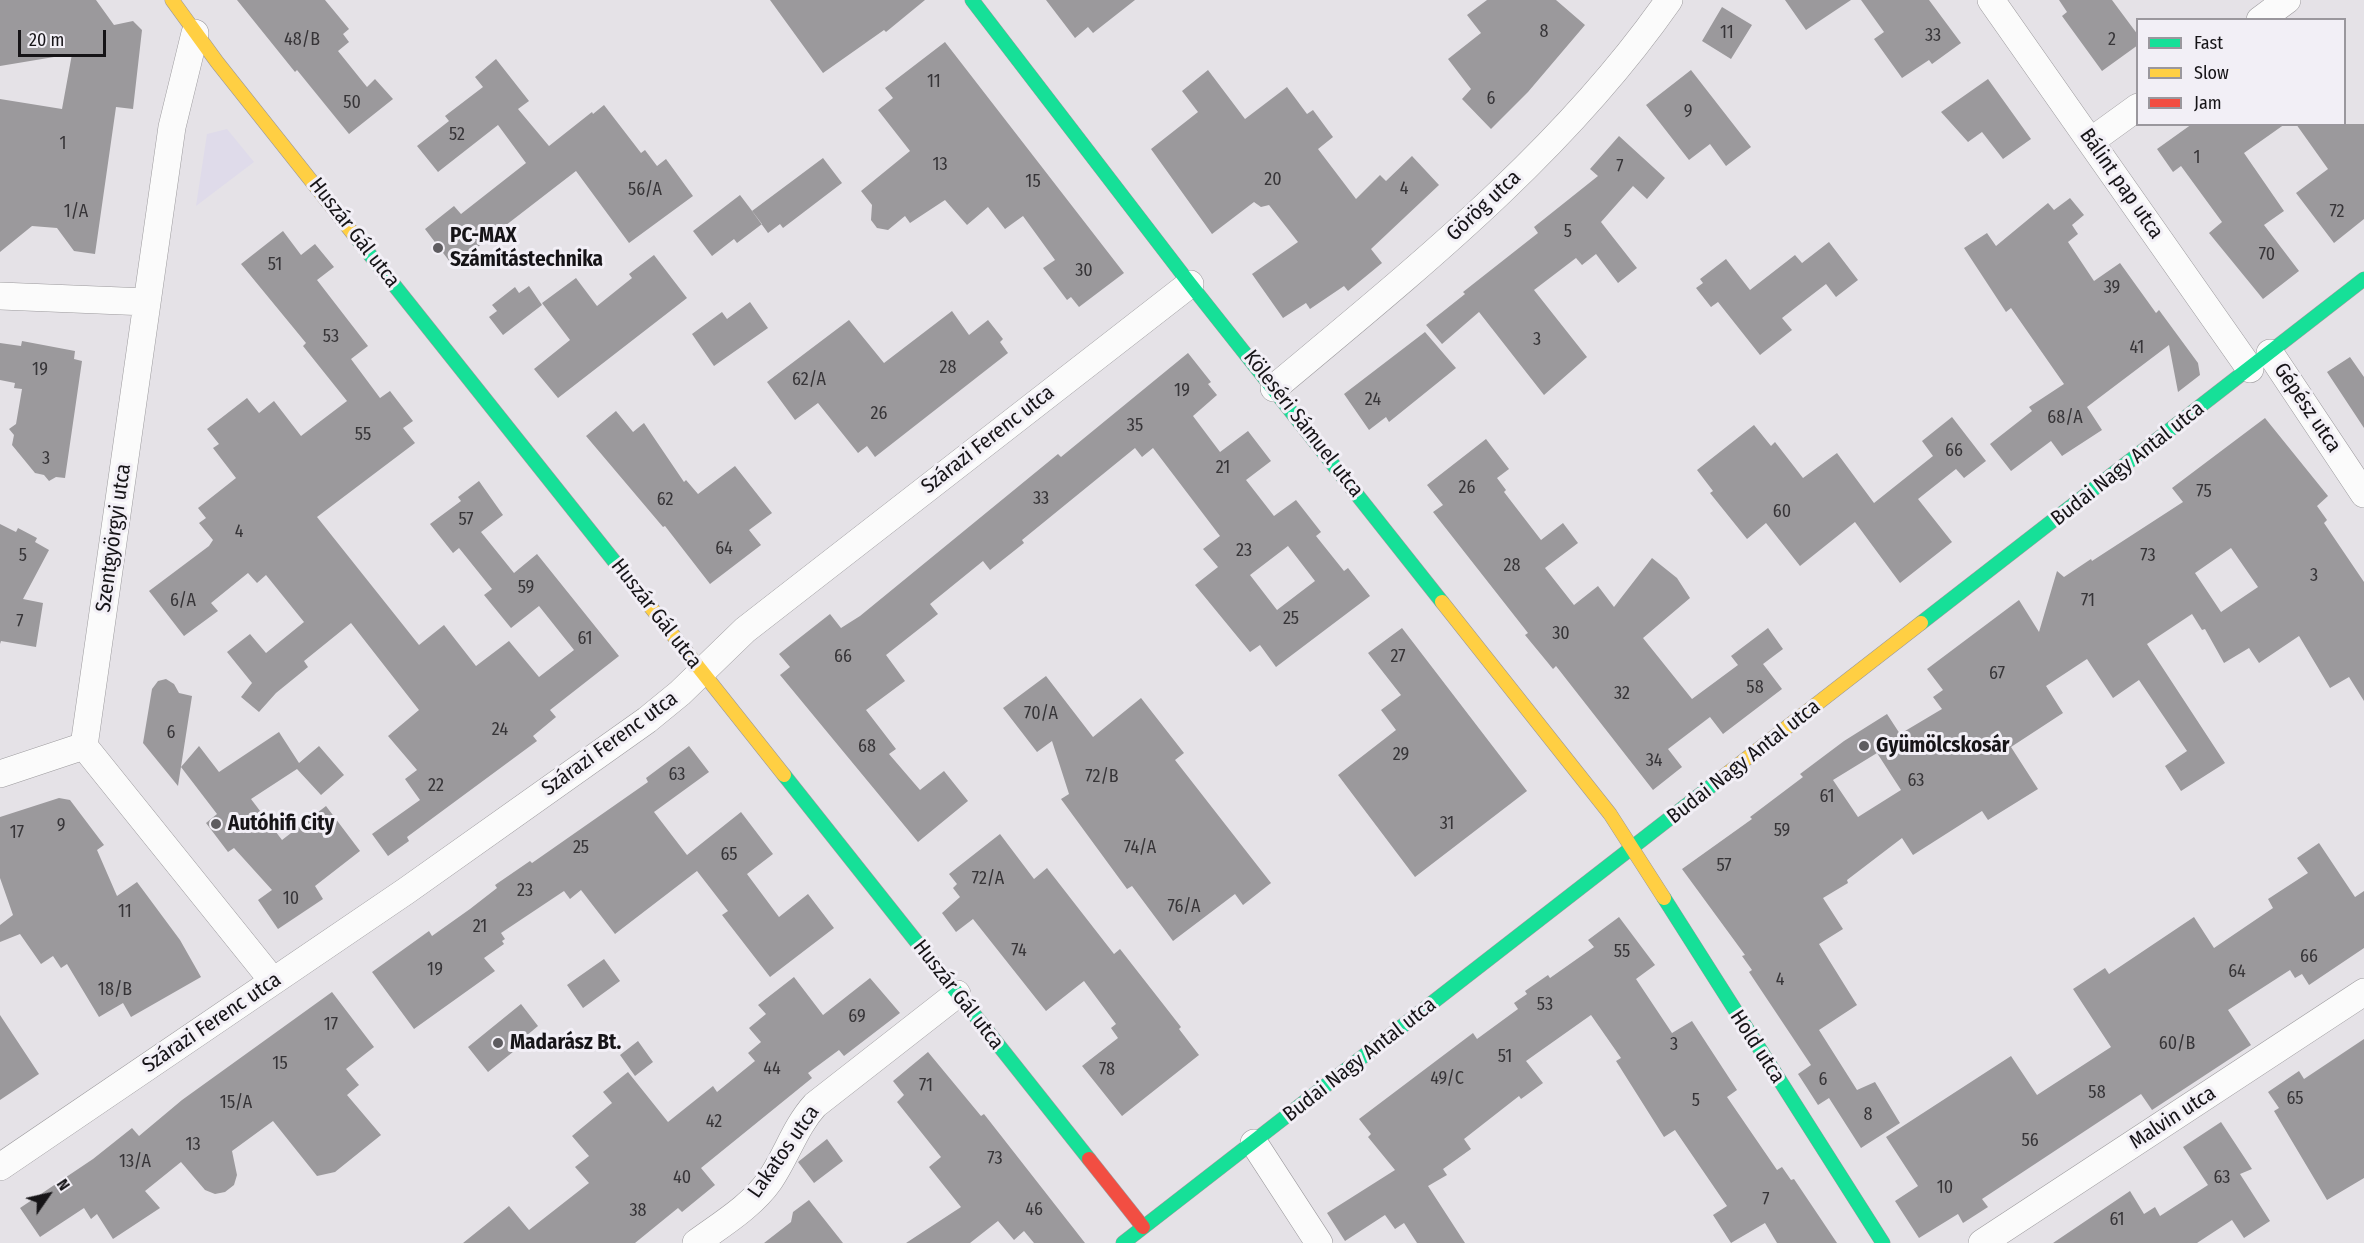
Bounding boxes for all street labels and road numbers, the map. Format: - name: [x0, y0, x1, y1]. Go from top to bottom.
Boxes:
- street label: Bálint pap utca: [2074, 124, 2168, 244]
- street label: Görög utca: [1442, 165, 1526, 247]
- street label: Huszár Gál utca: [303, 173, 405, 293]
- street label: Köleséri Sámuel utca: [1238, 345, 1368, 503]
- street label: Gépész utca: [2268, 358, 2346, 458]
- street label: Szárazi Ferenc utca: [917, 380, 1059, 500]
- street label: Budai Nagy Antal utca: [2046, 396, 2210, 532]
- street label: Szentgyörgyi utca: [91, 462, 137, 614]
- street label: Huszár Gál utca: [605, 554, 707, 674]
- street label: Szárazi Ferenc utca: [537, 686, 683, 802]
- street label: Budai Nagy Antal utca: [1662, 694, 1826, 830]
- street label: Huszár Gál utca: [907, 935, 1009, 1055]
- street label: Szárazi Ferenc utca: [138, 967, 286, 1079]
- street label: Budai Nagy Antal utca: [1278, 992, 1442, 1128]
- street label: Hold utca: [1724, 1006, 1790, 1088]
- street label: Malvin utca: [2125, 1081, 2221, 1155]
- street label: Lakatos utca: [743, 1101, 825, 1203]

